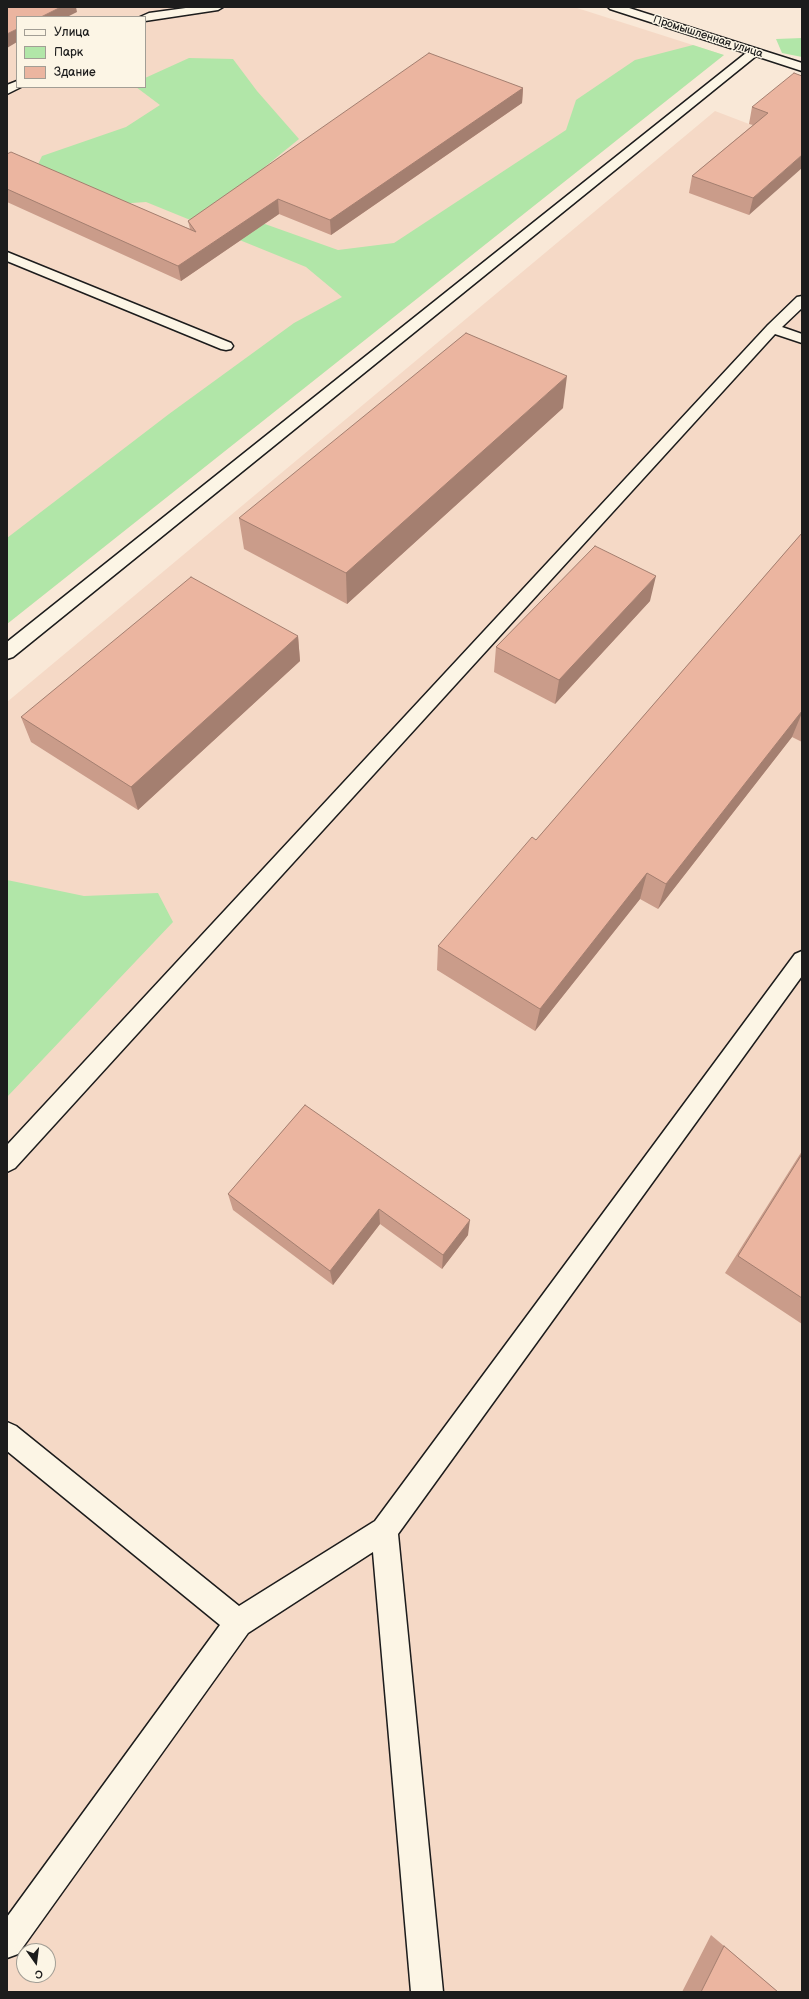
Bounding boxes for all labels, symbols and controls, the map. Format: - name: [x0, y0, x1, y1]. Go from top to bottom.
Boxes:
- street label: Промышленная улица: [651, 13, 765, 61]
- legend: [16, 16, 146, 88]
- text: Улица: [54, 25, 90, 40]
- text: Парк: [54, 45, 83, 60]
- text: Здание: [54, 65, 96, 80]
- north arrow: [16, 1943, 56, 1983]
- text: С: [33, 1967, 44, 1981]

